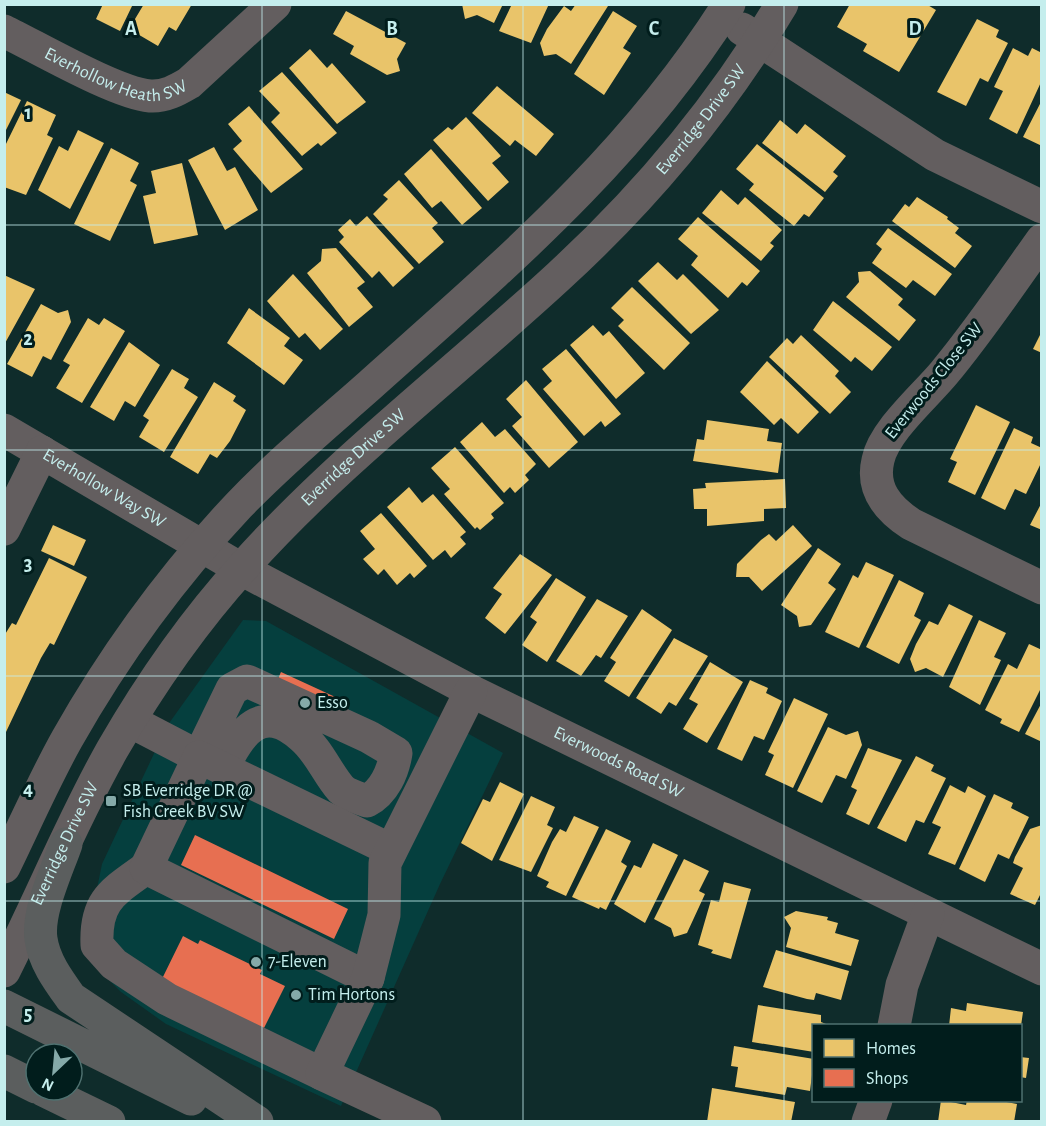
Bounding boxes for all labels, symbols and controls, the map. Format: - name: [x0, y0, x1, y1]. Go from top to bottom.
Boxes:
- text: A: [125, 19, 137, 39]
- text: B: [386, 19, 398, 39]
- text: C: [649, 19, 660, 39]
- text: D: [908, 19, 922, 39]
- street label: Everhollow Heath SW: [42, 45, 190, 105]
- street label: Everridge Drive SW: [653, 61, 749, 178]
- text: 1: [24, 103, 32, 123]
- street label: Everwoods Close SW: [882, 320, 986, 442]
- text: 2: [23, 329, 33, 349]
- street label: Everridge Drive SW: [298, 406, 409, 510]
- street label: Everhollow Way SW: [40, 446, 169, 532]
- text: 3: [24, 554, 32, 574]
- place label: Esso: [317, 694, 348, 712]
- marker: Esso: [298, 696, 312, 710]
- street label: Everwoods Road SW: [551, 724, 686, 802]
- text: 4: [23, 779, 33, 799]
- street label: Everridge Drive SW: [28, 779, 102, 908]
- place label: SB Everridge DR @ Fish Creek BV SW: [123, 782, 253, 821]
- marker: SB Everridge DR @ Fish Creek BV SW: [104, 794, 118, 808]
- place label: 7-Eleven: [268, 953, 327, 971]
- marker: 7-Eleven: [249, 955, 263, 969]
- place label: Tim Hortons: [308, 986, 395, 1004]
- marker: Tim Hortons: [289, 988, 303, 1002]
- text: 5: [24, 1004, 32, 1024]
- legend: [812, 1024, 1022, 1102]
- text: Homes: [866, 1040, 916, 1058]
- north arrow: [24, 1042, 84, 1102]
- text: Shops: [866, 1070, 908, 1088]
- text: N: [39, 1075, 56, 1094]

